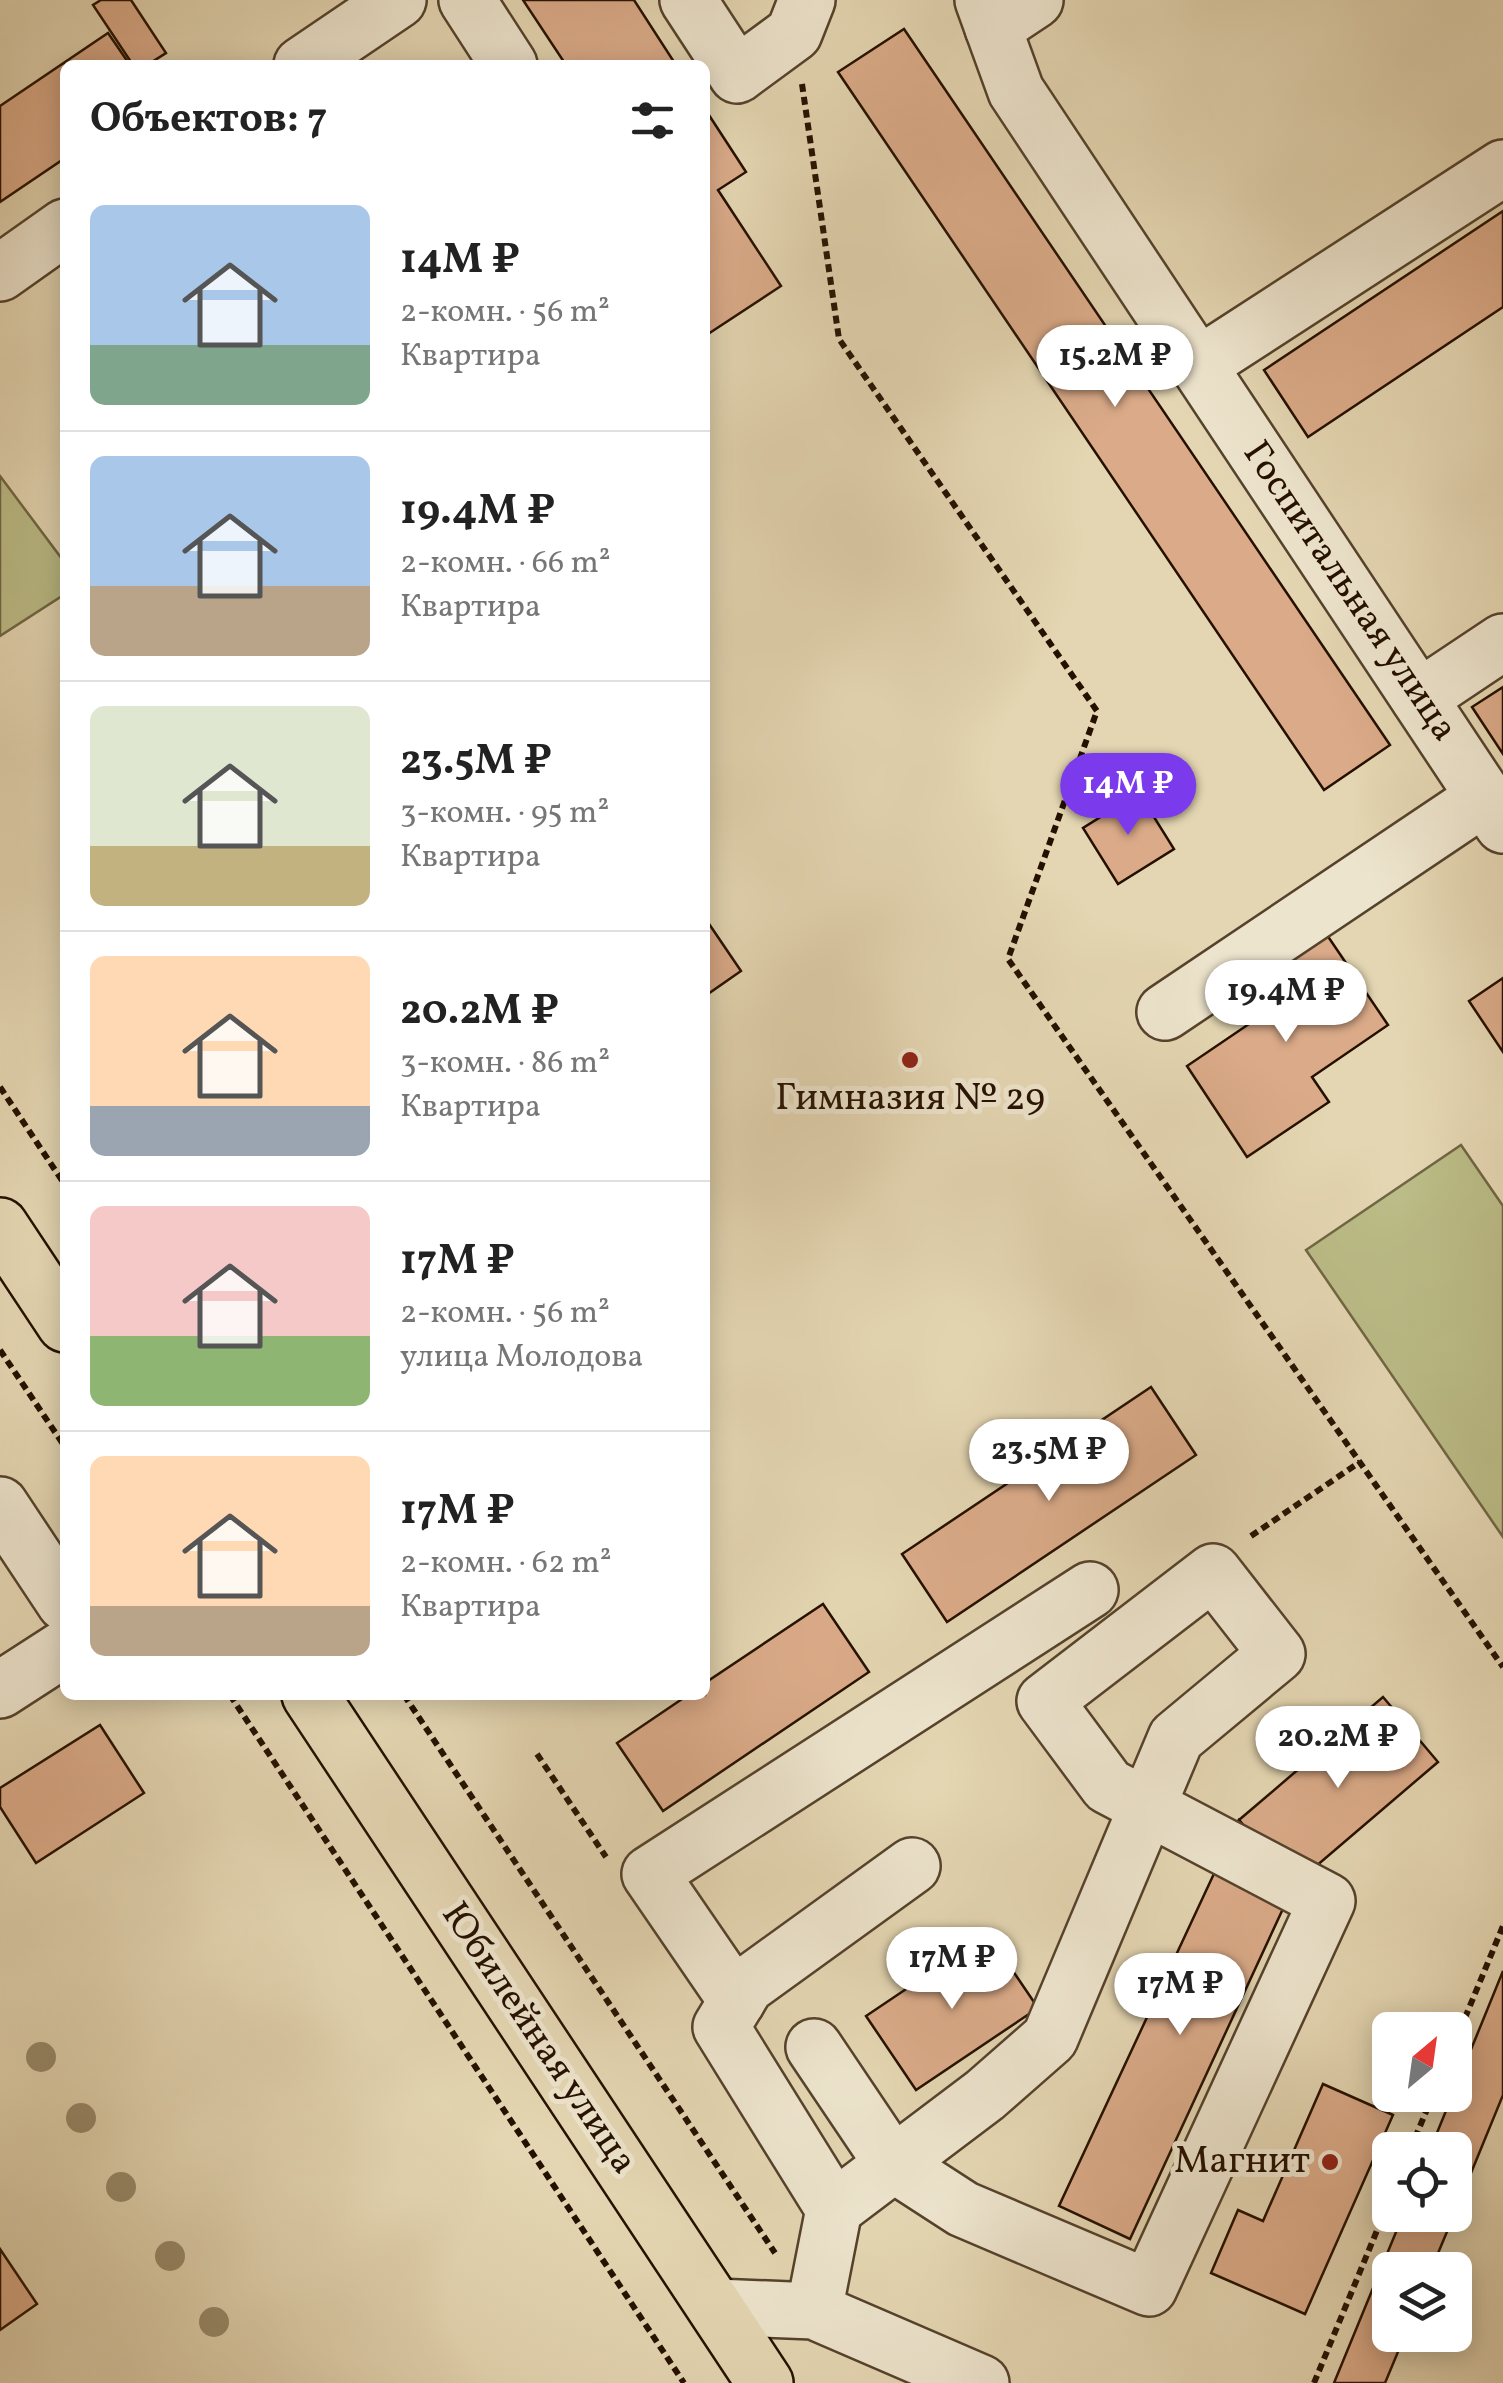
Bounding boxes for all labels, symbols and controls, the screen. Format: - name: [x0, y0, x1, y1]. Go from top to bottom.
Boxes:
- text: Объектов: 7: [90, 91, 327, 150]
- icon: filters: [625, 93, 680, 148]
- text: 14M ₽: [400, 232, 520, 291]
- icon: home: [170, 245, 290, 365]
- text: 2-комн. · 56 m²: [400, 291, 610, 335]
- pin: 15.2M ₽: [1023, 325, 1207, 410]
- text: Квартира: [400, 335, 541, 379]
- text: 15.2M ₽: [1058, 335, 1172, 379]
- street label: Госпитальная улица: [1229, 431, 1469, 753]
- text: 19.4M ₽: [400, 483, 555, 542]
- icon: home: [170, 496, 290, 616]
- text: 2-комн. · 66 m²: [400, 542, 611, 586]
- text: Квартира: [400, 586, 541, 630]
- text: 23.5M ₽: [400, 733, 552, 792]
- icon: home: [170, 746, 290, 866]
- pin: 14M ₽: [1058, 753, 1198, 838]
- text: 14M ₽: [1082, 763, 1174, 807]
- text: 3-комн. · 95 m²: [400, 792, 609, 836]
- text: Квартира: [400, 836, 541, 880]
- pin: 19.4M ₽: [1194, 960, 1378, 1045]
- text: 19.4M ₽: [1227, 970, 1345, 1014]
- text: 20.2M ₽: [400, 983, 559, 1042]
- icon: home: [170, 996, 290, 1116]
- text: 3-комн. · 86 m²: [400, 1042, 610, 1086]
- marker: Гимназия № 29: [899, 1049, 921, 1071]
- place label: Гимназия № 29: [775, 1073, 1045, 1126]
- text: Квартира: [400, 1086, 541, 1130]
- text: 17M ₽: [400, 1233, 515, 1292]
- icon: home: [170, 1246, 290, 1366]
- text: 2-комн. · 56 m²: [400, 1292, 610, 1336]
- text: улица Молодова: [400, 1336, 643, 1380]
- pin: 23.5M ₽: [957, 1419, 1141, 1504]
- text: 23.5M ₽: [991, 1429, 1107, 1473]
- text: 17M ₽: [400, 1483, 515, 1542]
- icon: home: [170, 1496, 290, 1616]
- text: 2-комн. · 62 m²: [400, 1542, 612, 1586]
- text: Квартира: [400, 1586, 541, 1630]
- pin: 20.2M ₽: [1246, 1706, 1430, 1791]
- text: 20.2M ₽: [1277, 1716, 1399, 1760]
- street label: Юбилейная улица: [427, 1892, 649, 2186]
- pin: 17M ₽: [882, 1927, 1022, 2012]
- text: 17M ₽: [908, 1937, 996, 1981]
- pin: 17M ₽: [1110, 1953, 1250, 2038]
- text: 17M ₽: [1136, 1963, 1224, 2007]
- north arrow: [1372, 2012, 1472, 2112]
- map controls: [1372, 2012, 1472, 2352]
- button: locate: [1372, 2132, 1472, 2232]
- place label: Магнит: [1174, 2136, 1310, 2189]
- marker: Магнит: [1319, 2151, 1341, 2173]
- button: layers: [1372, 2252, 1472, 2352]

